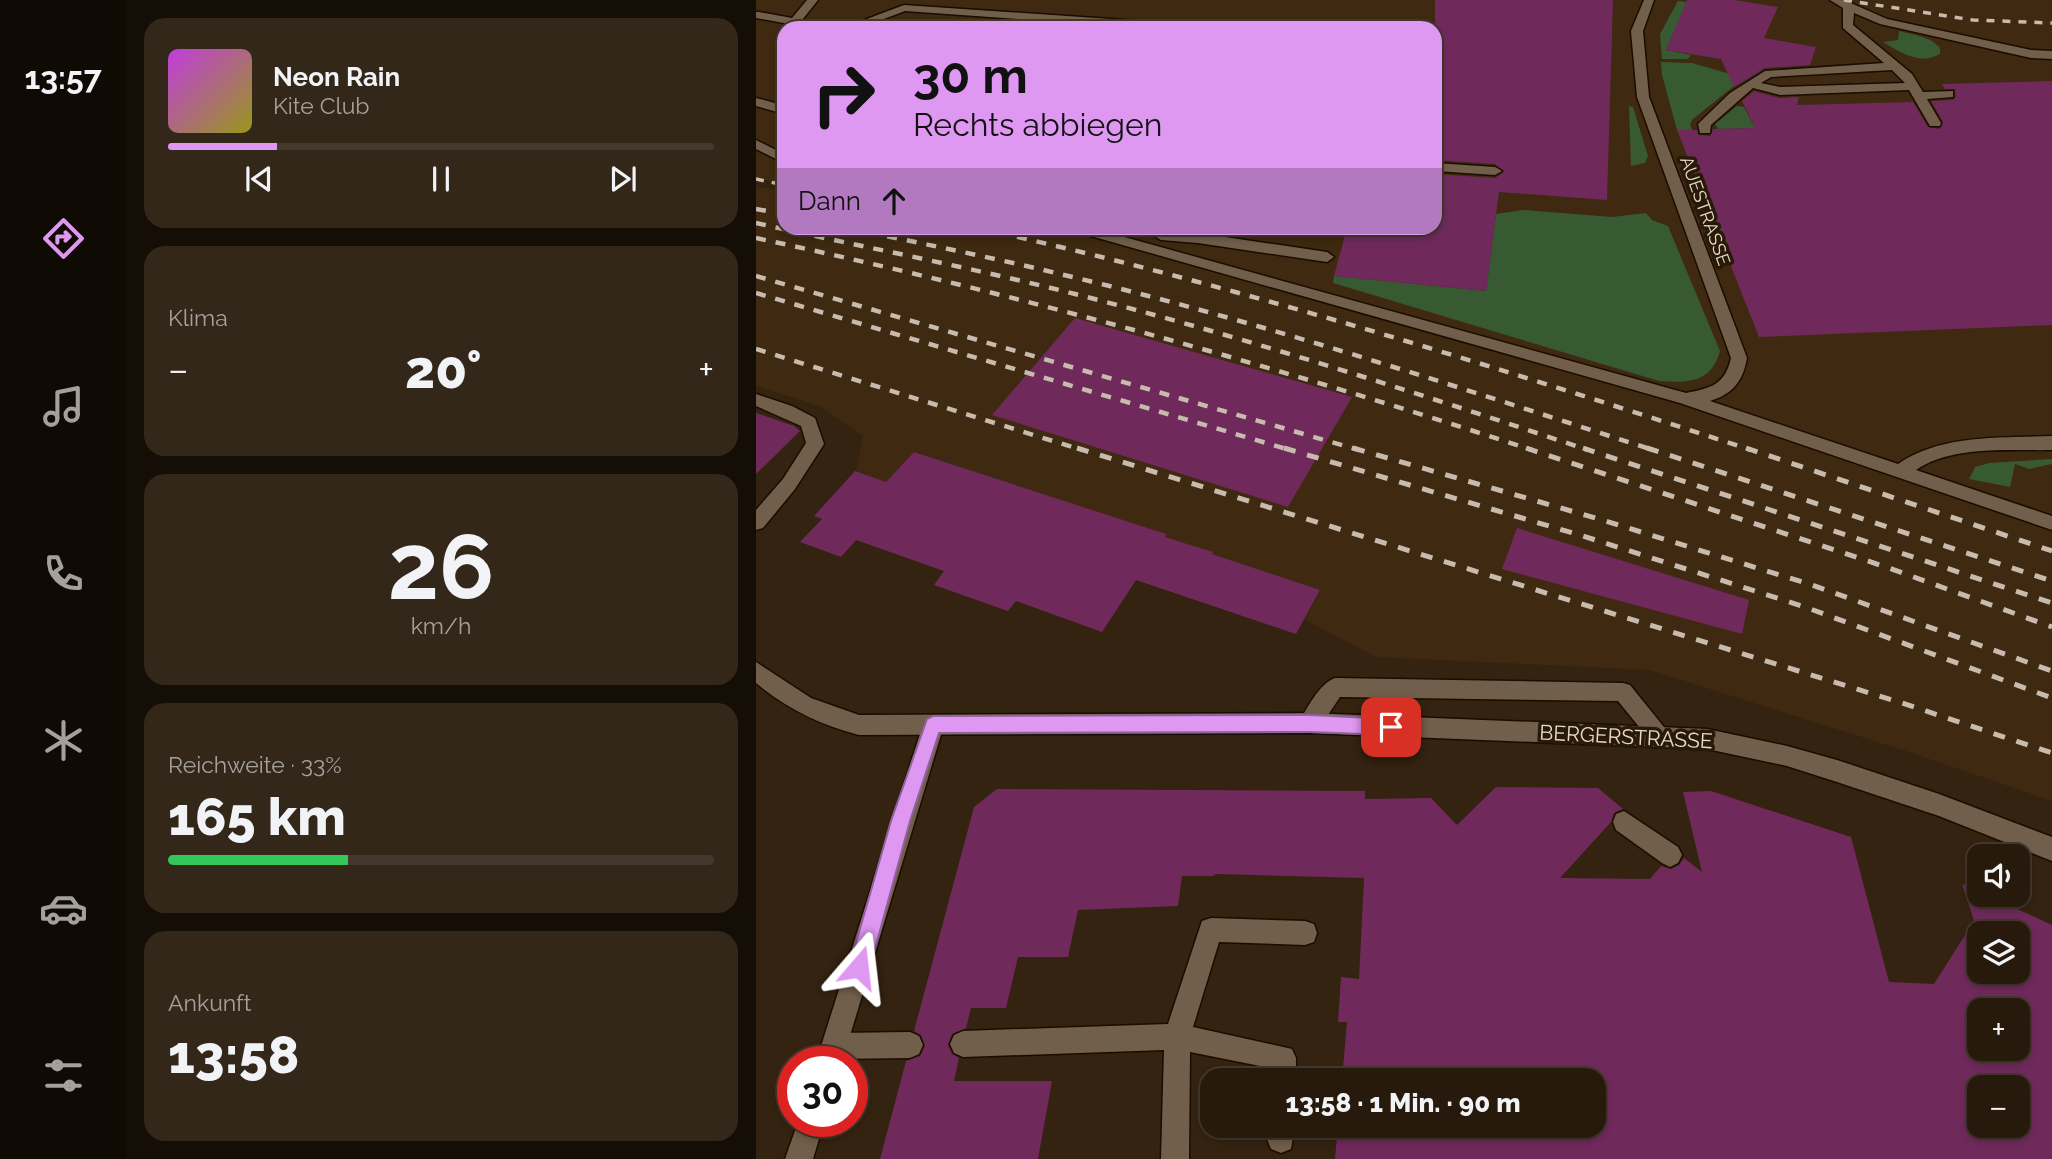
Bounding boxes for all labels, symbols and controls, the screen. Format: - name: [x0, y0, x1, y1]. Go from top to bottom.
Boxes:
- text: 30 m: [913, 47, 1028, 104]
- icon: right: [798, 49, 889, 140]
- text: 13:57: [24, 59, 102, 96]
- text: Neon Rain: [273, 62, 400, 92]
- text: Kite Club: [273, 92, 370, 119]
- text: Rechts abbiegen: [913, 106, 1162, 143]
- street label: AUESTRASSE: [1676, 153, 1735, 268]
- icon: previous: [240, 160, 278, 198]
- icon: pause: [422, 160, 460, 198]
- icon: next: [604, 160, 642, 198]
- icon: ahead: [875, 182, 913, 220]
- text: Dann: [798, 186, 861, 216]
- icon: directions: [39, 214, 88, 263]
- text: Klima: [168, 304, 228, 331]
- text: 20°: [405, 339, 482, 400]
- text: −: [168, 347, 188, 392]
- text: +: [698, 347, 714, 392]
- icon: music: [39, 382, 88, 431]
- text: 26: [388, 513, 494, 620]
- icon: phone: [39, 549, 88, 598]
- text: km/h: [411, 612, 471, 639]
- pin: [1361, 697, 1421, 757]
- icon: arrive: [1372, 708, 1410, 746]
- icon: climate: [39, 716, 88, 765]
- street label: BERGERSTRASSE: [1539, 719, 1713, 754]
- text: Reichweite · 33%: [168, 751, 342, 778]
- text: 165 km: [168, 786, 346, 847]
- map controls: [1967, 844, 2030, 1138]
- button: sound: [1967, 844, 2030, 907]
- icon: car: [39, 884, 88, 933]
- button: layers: [1967, 921, 2030, 984]
- position arrow: [822, 930, 896, 1004]
- text: Ankunft: [168, 989, 251, 1016]
- button: +: [1967, 998, 2030, 1061]
- text: 13:58: [168, 1024, 299, 1085]
- speed limit sign: 30: [777, 1046, 868, 1137]
- icon: filters: [39, 1051, 88, 1100]
- button: −: [1967, 1075, 2030, 1138]
- text: 13:58 · 1 Min. · 90 m: [1285, 1088, 1521, 1118]

